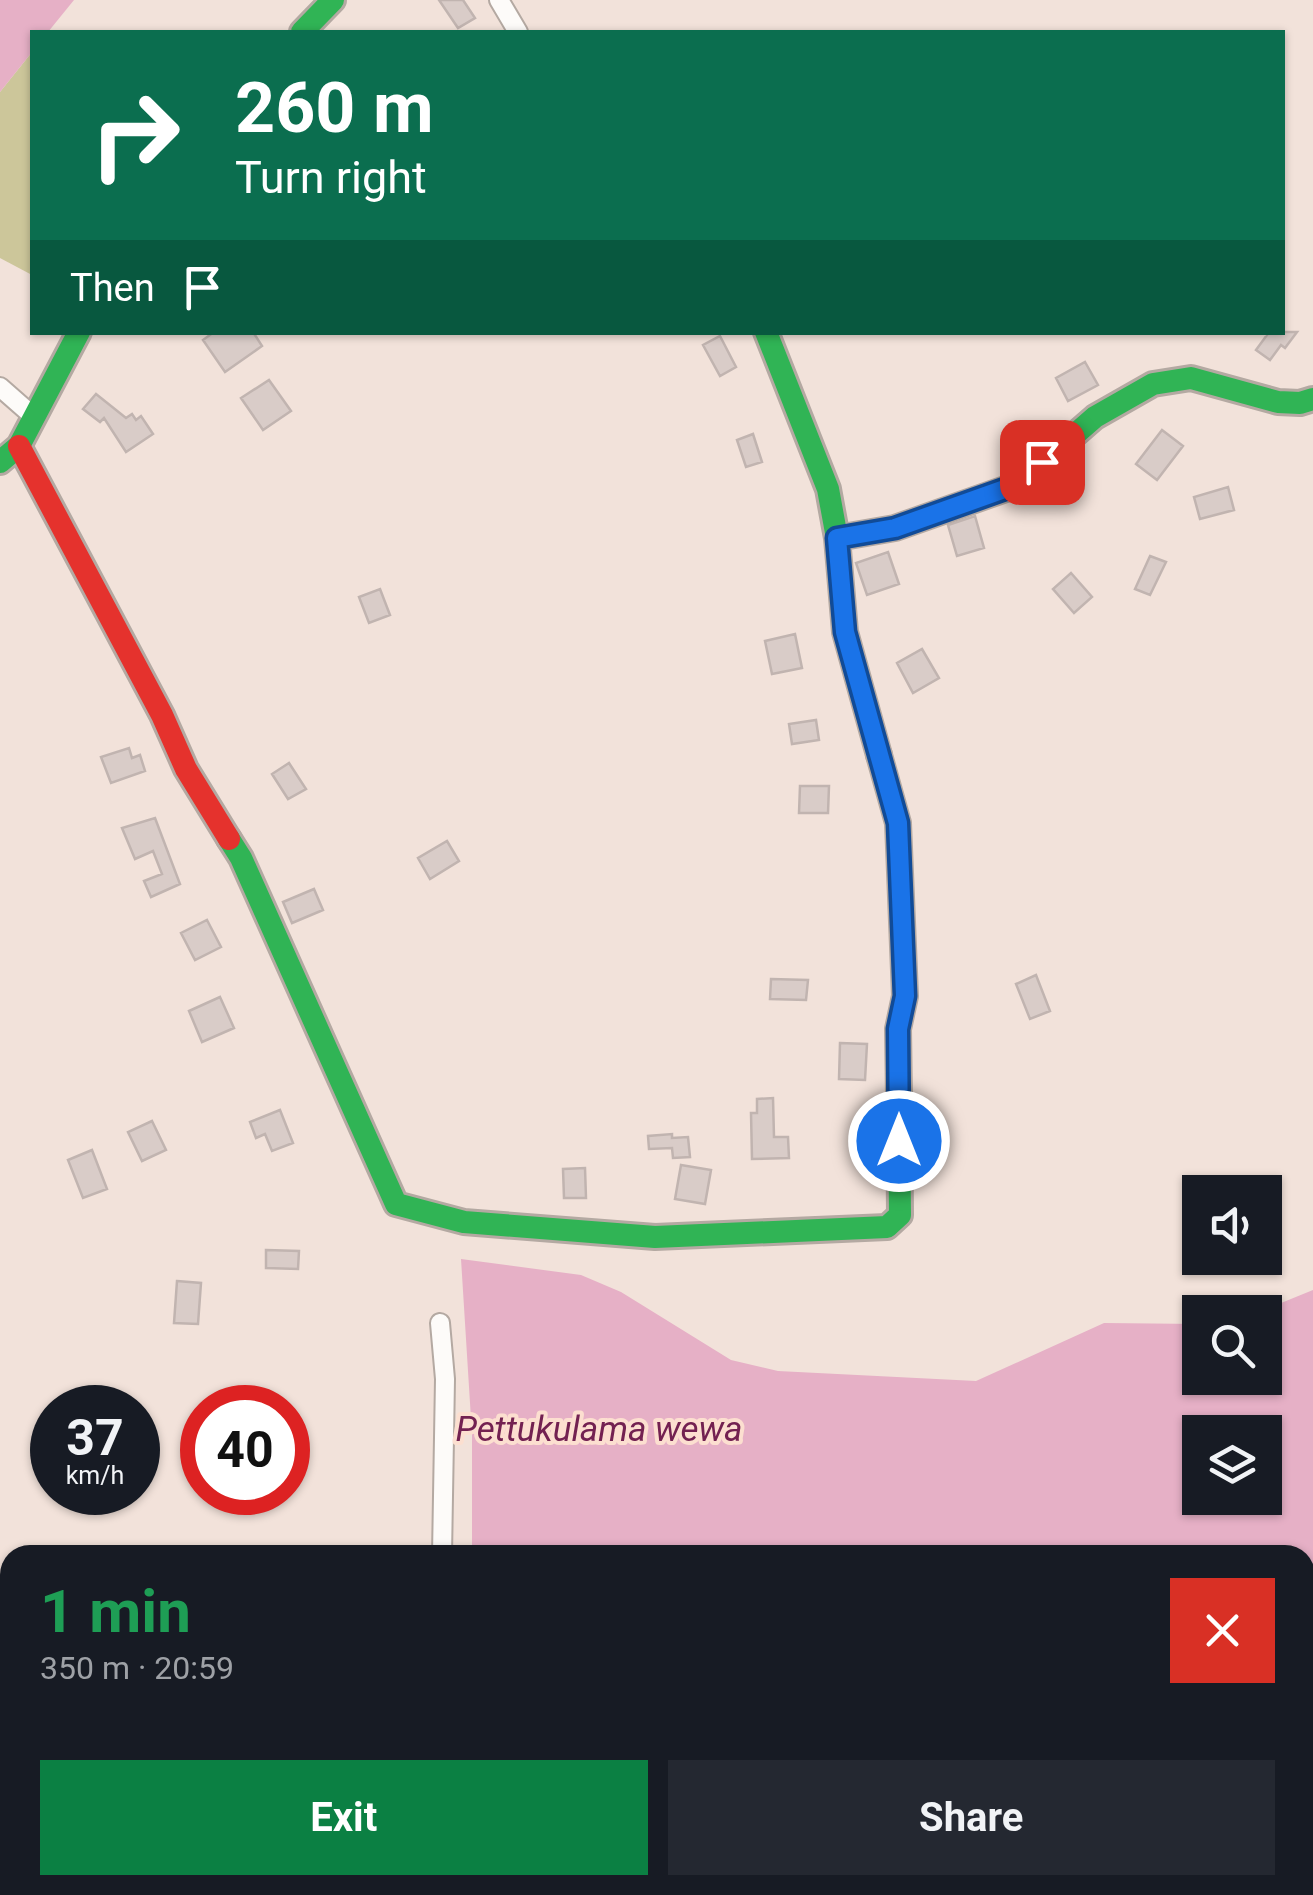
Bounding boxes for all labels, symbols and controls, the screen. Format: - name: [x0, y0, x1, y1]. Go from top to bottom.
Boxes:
- text: 260 m: [235, 67, 434, 149]
- icon: right: [70, 70, 200, 200]
- text: Turn right: [235, 151, 427, 204]
- icon: arrive: [175, 260, 230, 315]
- text: Then: [70, 266, 155, 310]
- pin: [1000, 420, 1085, 505]
- icon: arrive: [1015, 435, 1070, 490]
- position arrow: [847, 1089, 951, 1193]
- map controls: [1182, 1175, 1282, 1515]
- button: sound: [1182, 1175, 1282, 1275]
- button: search: [1182, 1295, 1282, 1395]
- speed limit sign: 40: [180, 1385, 310, 1515]
- text: 37: [66, 1409, 124, 1467]
- water label: Pettukulama wewa: [455, 1409, 743, 1450]
- button: layers: [1182, 1415, 1282, 1515]
- text: km/h: [66, 1461, 124, 1490]
- text: 1 min: [40, 1576, 191, 1647]
- button: close: [1170, 1578, 1275, 1683]
- text: 350 m · 20:59: [40, 1649, 234, 1687]
- button: Exit: [40, 1760, 648, 1875]
- button: Share: [668, 1760, 1275, 1875]

